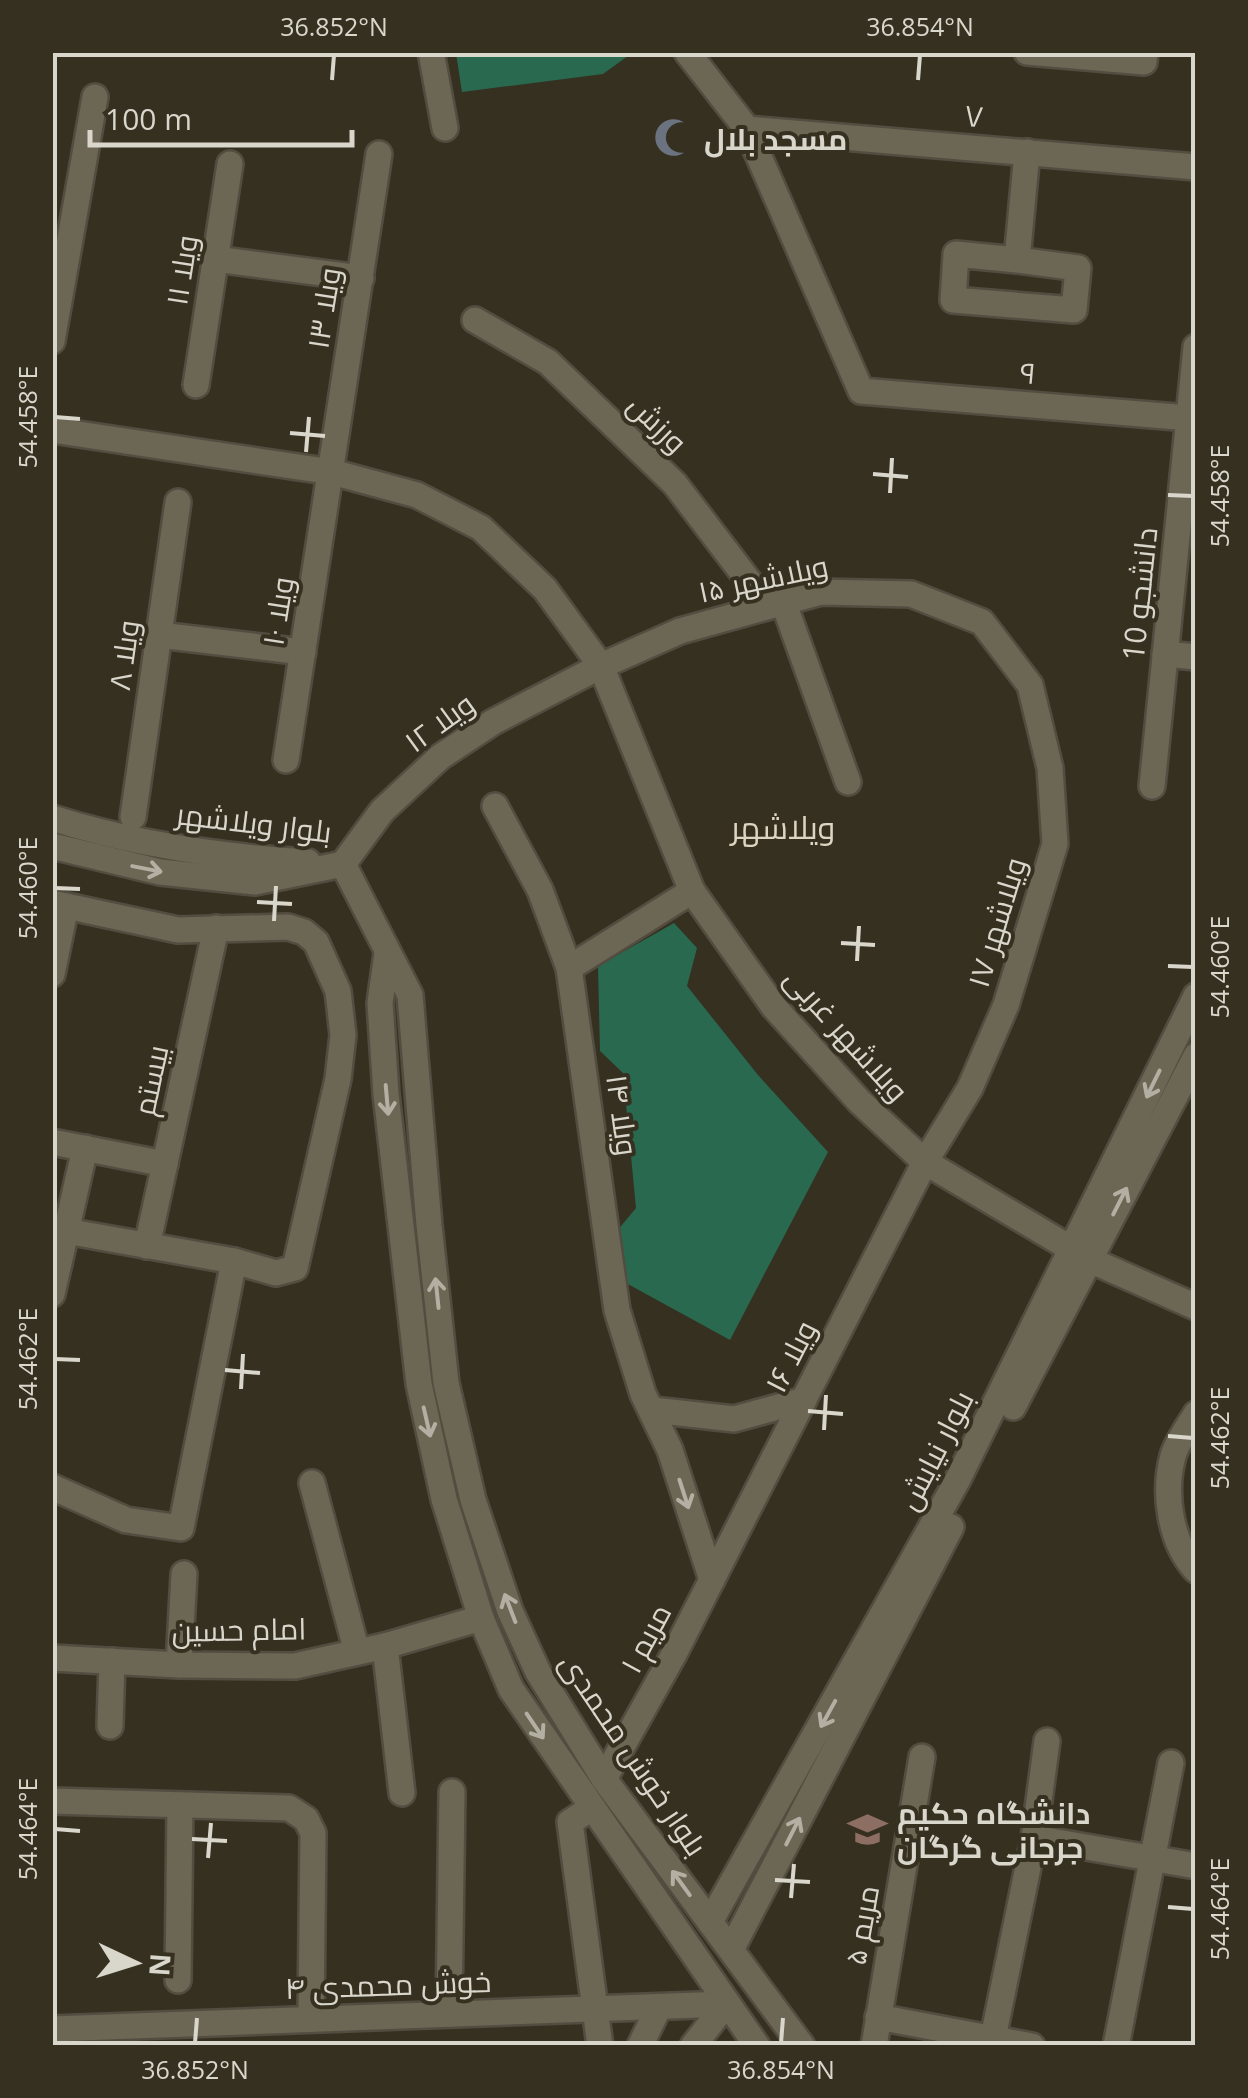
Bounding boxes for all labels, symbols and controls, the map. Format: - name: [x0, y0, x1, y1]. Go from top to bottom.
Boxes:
- text: 36.852°N: [280, 9, 388, 43]
- text: 36.854°N: [866, 9, 974, 43]
- scale bar: [90, 85, 352, 147]
- street label: ۷: [963, 94, 985, 136]
- text: 100 m: [105, 98, 192, 139]
- mosque icon: مسجد بلال: [653, 117, 695, 159]
- place label: مسجد بلال: [704, 118, 847, 159]
- street label: ۱۱ ویلا: [155, 232, 207, 308]
- street label: ۱۳ ویلا: [296, 264, 350, 352]
- street label: ۹: [1018, 351, 1038, 393]
- text: 54.458°E: [10, 366, 44, 468]
- street label: ورزش: [619, 384, 697, 462]
- text: 54.458°E: [1202, 445, 1236, 547]
- street label: دانشجو 10: [1112, 525, 1166, 663]
- street label: ویلاشهر ۱۵: [694, 544, 832, 612]
- street label: ۱۰ ویلا: [251, 574, 303, 648]
- street label: ویلا ۸: [98, 617, 148, 693]
- street label: ویلا ۱۲: [396, 683, 482, 761]
- street label: بلوار ویلاشهر: [172, 792, 334, 852]
- district label: ویلاشهر: [729, 805, 835, 848]
- text: 54.460°E: [10, 837, 44, 939]
- street label: ویلاشهر ۱۷: [957, 852, 1035, 992]
- one-way arrow: [130, 860, 162, 879]
- text: 54.460°E: [1202, 916, 1236, 1018]
- street label: ویلاشهر غربی: [776, 958, 918, 1110]
- street label: بیستم: [123, 1041, 178, 1119]
- one-way arrow: [1143, 1068, 1162, 1098]
- street label: ۱۴ ویلا: [597, 1072, 649, 1158]
- one-way arrow: [377, 1083, 396, 1115]
- one-way arrow: [1111, 1186, 1130, 1216]
- one-way arrow: [427, 1277, 446, 1310]
- text: 54.462°E: [10, 1308, 44, 1410]
- street label: ۱۶ ویلا: [755, 1313, 825, 1399]
- street label: بلوار نیایش: [887, 1383, 983, 1517]
- text: 54.462°E: [1202, 1387, 1236, 1489]
- one-way arrow: [419, 1405, 437, 1437]
- one-way arrow: [677, 1478, 695, 1509]
- one-way arrow: [500, 1594, 518, 1625]
- street label: ۱ مریم: [610, 1596, 681, 1680]
- street label: امام حسین: [171, 1607, 307, 1652]
- street label: بلوار خوش محمدی: [551, 1644, 717, 1864]
- one-way arrow: [817, 1699, 837, 1729]
- one-way arrow: [525, 1712, 546, 1740]
- text: 54.464°E: [10, 1778, 44, 1880]
- place label: دانشگاه حکیم جرجانی گرگان: [897, 1792, 1090, 1867]
- school or university icon: دانشگاه حکیم جرجانی گرگان: [846, 1808, 888, 1850]
- one-way arrow: [784, 1816, 803, 1846]
- text: 54.464°E: [1202, 1858, 1236, 1960]
- one-way arrow: [671, 1870, 692, 1897]
- street label: ۵ مریم: [834, 1882, 889, 1968]
- north arrow: [85, 1913, 185, 2013]
- text: N: [141, 1952, 181, 1977]
- street label: خوش محمدی ۴: [284, 1960, 492, 2008]
- text: 36.852°N: [141, 2052, 249, 2086]
- text: 36.854°N: [727, 2052, 835, 2086]

